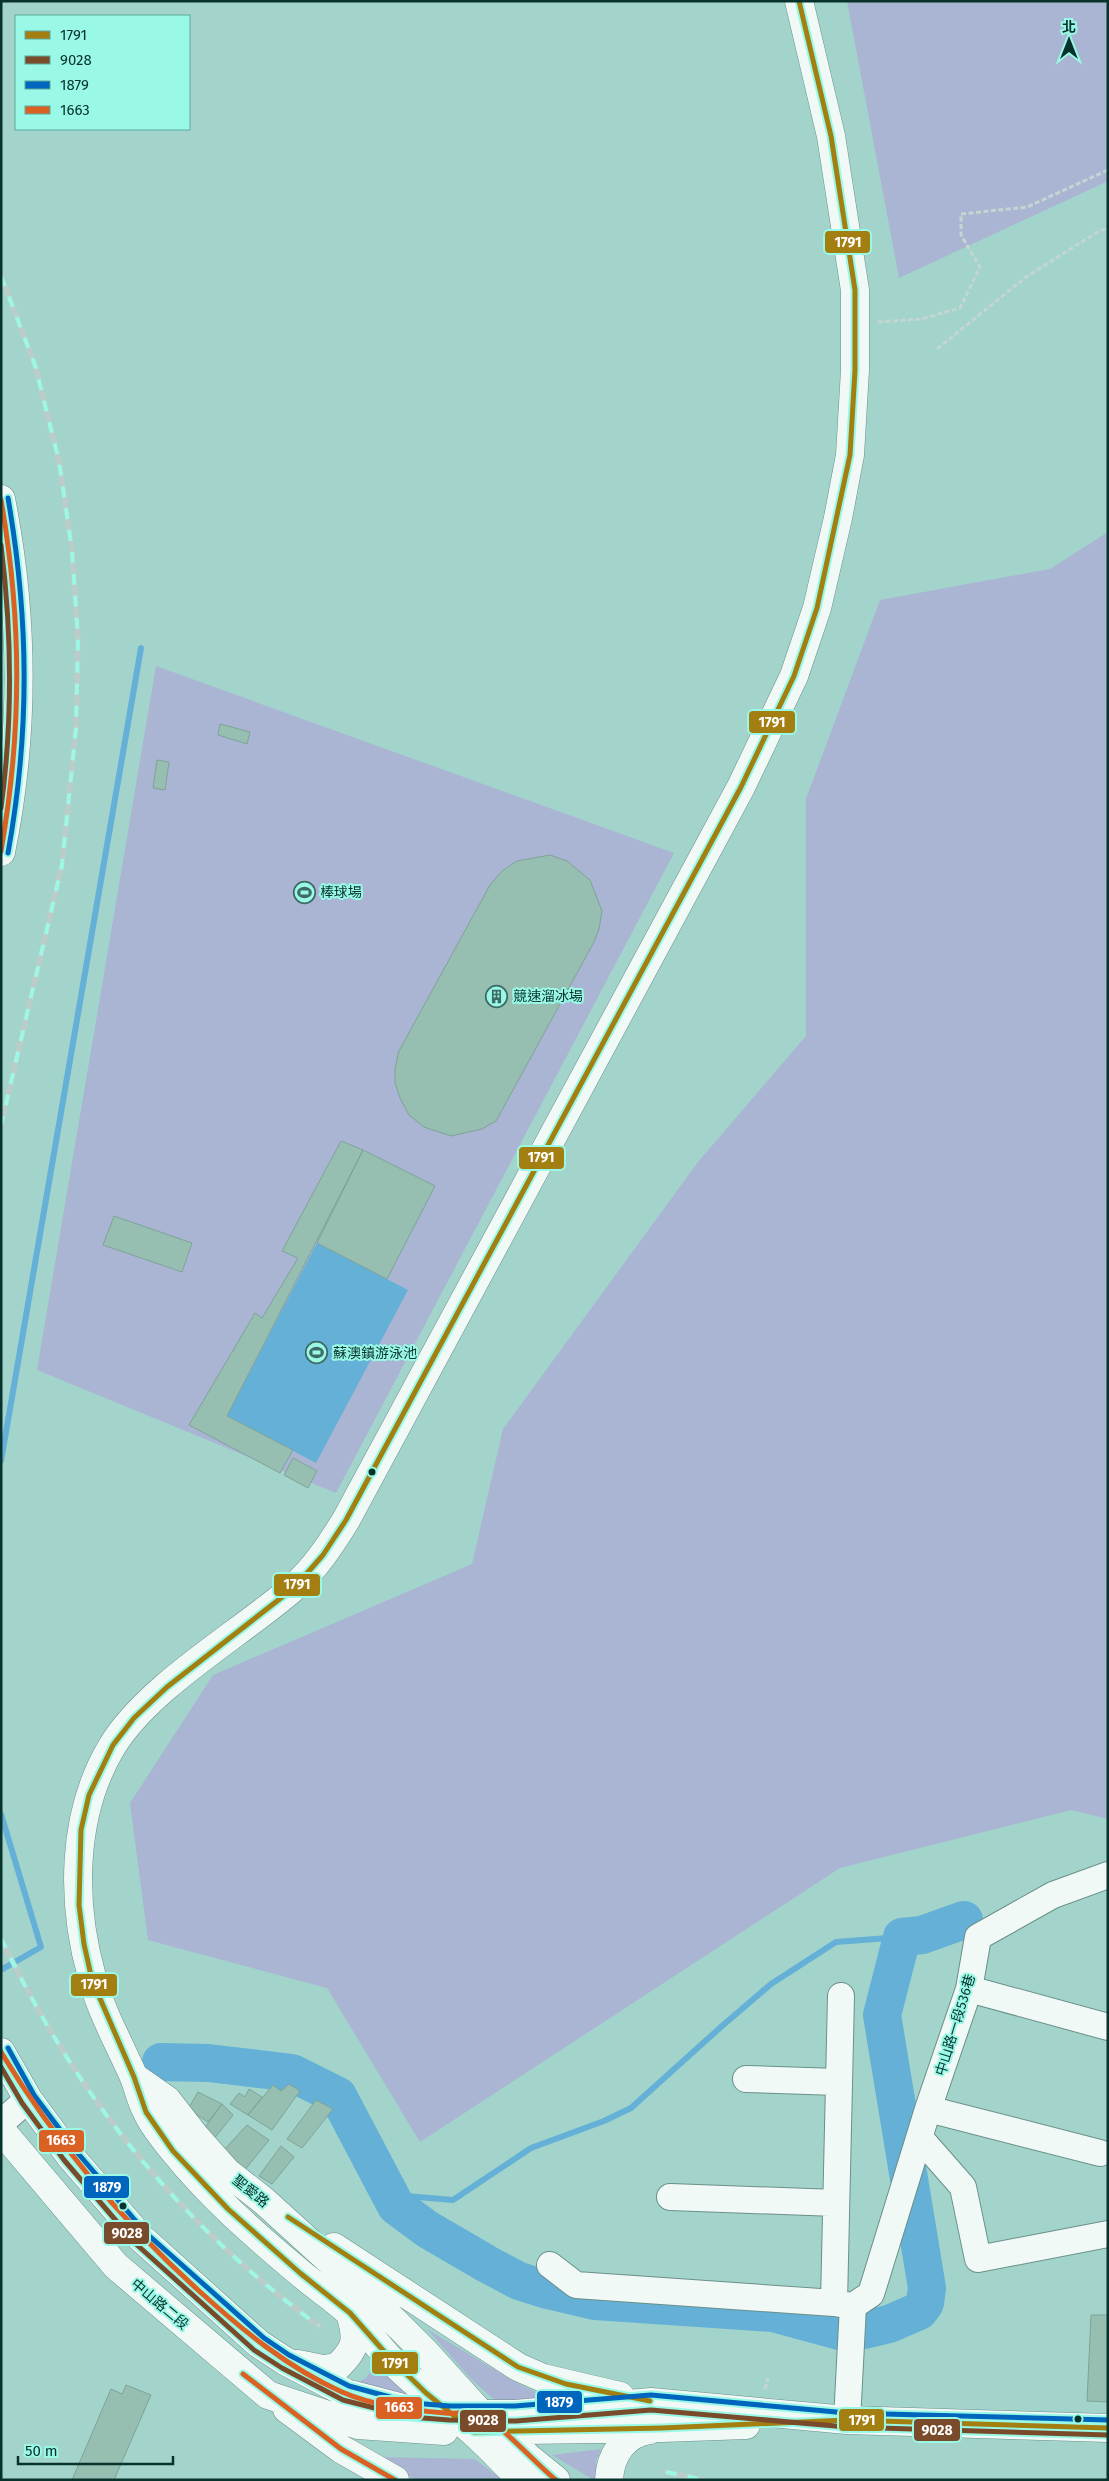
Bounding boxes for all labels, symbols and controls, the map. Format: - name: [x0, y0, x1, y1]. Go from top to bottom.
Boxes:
- legend: [15, 15, 190, 130]
- north arrow: [1044, 15, 1094, 65]
- text: 北: [1062, 19, 1076, 36]
- text: 1791: [60, 26, 87, 44]
- text: 9028: [60, 51, 92, 69]
- text: 1879: [60, 76, 89, 94]
- text: 1663: [60, 101, 90, 119]
- line badge: 1791: [824, 230, 871, 254]
- text: 1791: [835, 234, 861, 251]
- line badge: 1791: [748, 710, 796, 734]
- text: 1791: [759, 714, 785, 731]
- sports icon: 棒球場: [292, 880, 316, 904]
- place label: 棒球場: [320, 884, 362, 901]
- building icon: 競速溜冰場: [485, 984, 509, 1008]
- place label: 競速溜冰場: [513, 988, 583, 1005]
- line badge: 1791: [518, 1146, 565, 1170]
- text: 1791: [528, 1149, 554, 1166]
- sports icon: 蘇澳鎮游泳池: [305, 1341, 329, 1365]
- place label: 蘇澳鎮游泳池: [333, 1345, 417, 1362]
- unlabelled marker: [367, 1467, 377, 1477]
- line badge: 1791: [273, 1573, 321, 1597]
- text: 1791: [284, 1576, 310, 1593]
- street label: 中山路一段536巷: [932, 1972, 979, 2078]
- line badge: 1791: [70, 1973, 118, 1997]
- text: 1791: [81, 1976, 107, 1993]
- line badge: 1663: [38, 2129, 85, 2153]
- text: 1663: [46, 2132, 76, 2149]
- street label: 聖愛路: [229, 2172, 272, 2211]
- line badge: 1879: [83, 2175, 130, 2199]
- text: 1879: [93, 2179, 121, 2196]
- unlabelled marker: [118, 2201, 128, 2211]
- line badge: 9028: [103, 2221, 150, 2245]
- text: 9028: [111, 2225, 143, 2242]
- street label: 中山路二段: [127, 2275, 192, 2333]
- line badge: 1791: [371, 2351, 419, 2375]
- text: 1791: [382, 2355, 408, 2372]
- line badge: 1879: [536, 2390, 583, 2414]
- text: 1879: [545, 2394, 573, 2411]
- line badge: 1663: [375, 2396, 423, 2420]
- text: 1663: [384, 2399, 414, 2416]
- line badge: 1791: [838, 2408, 885, 2432]
- line badge: 9028: [459, 2409, 507, 2433]
- text: 9028: [467, 2412, 499, 2429]
- text: 1791: [849, 2412, 875, 2429]
- unlabelled marker: [1073, 2414, 1083, 2424]
- line badge: 9028: [913, 2418, 961, 2442]
- text: 9028: [921, 2422, 953, 2439]
- scale bar: [18, 2434, 172, 2466]
- text: 50 m: [25, 2442, 58, 2460]

